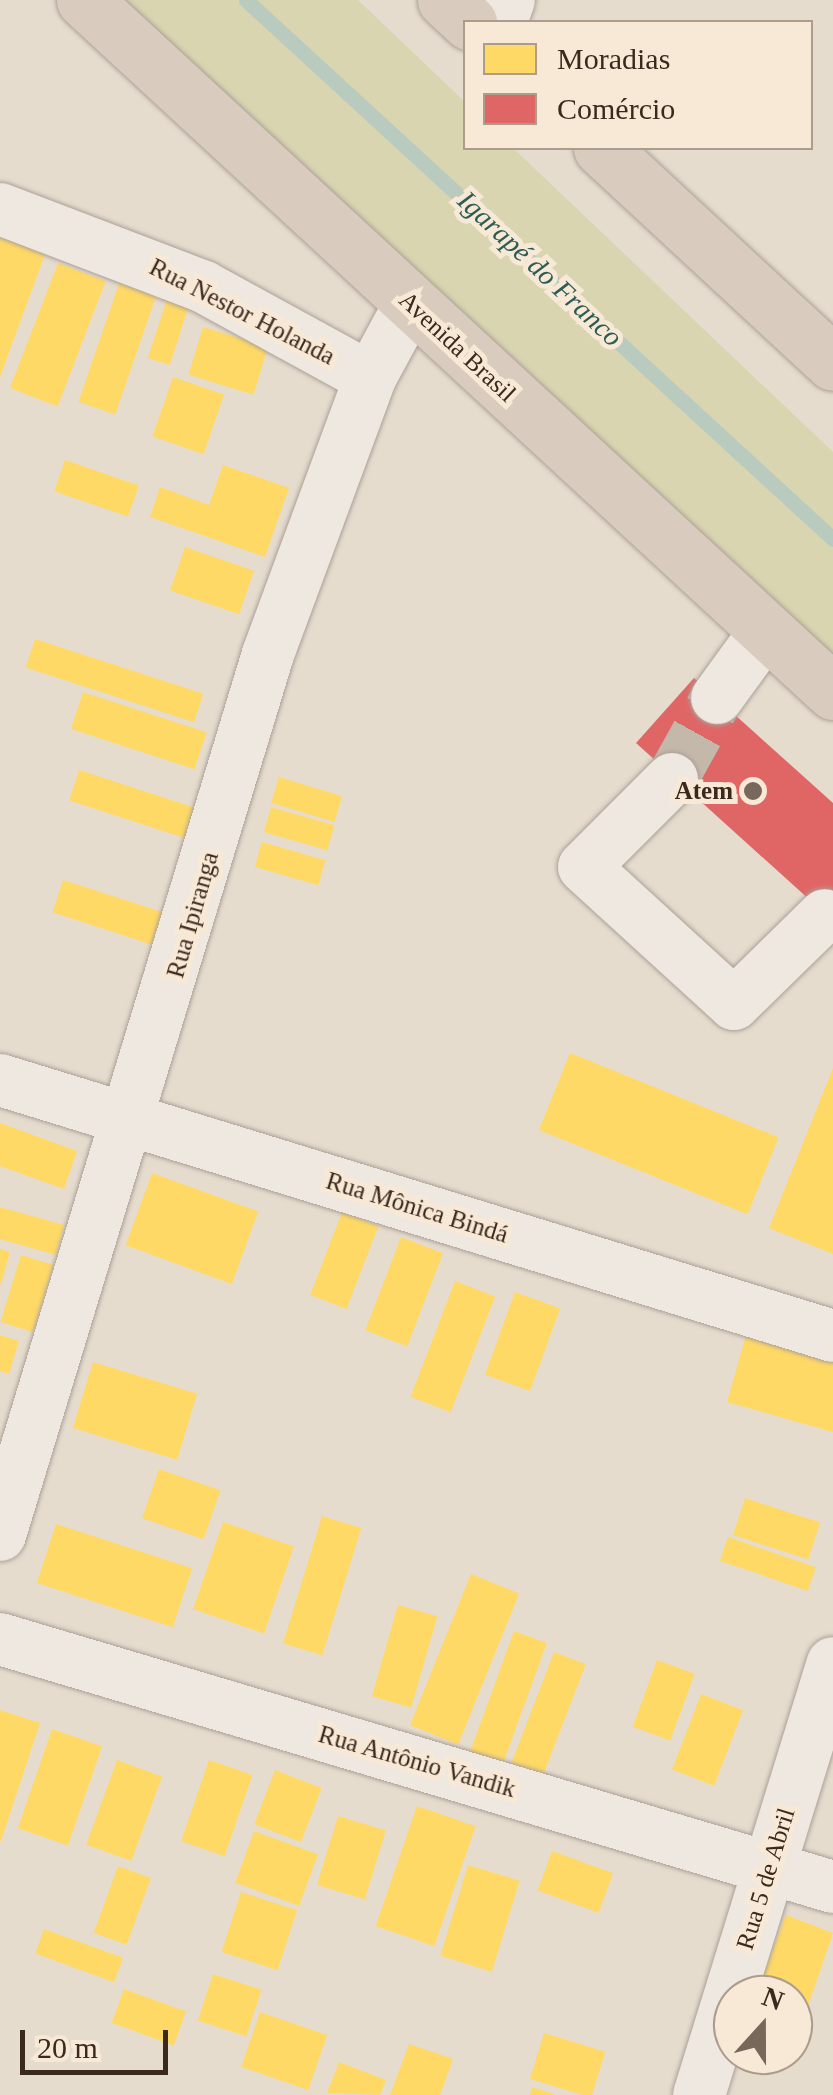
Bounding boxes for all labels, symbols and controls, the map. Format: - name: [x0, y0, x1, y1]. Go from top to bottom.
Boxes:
- legend: [463, 20, 813, 150]
- text: Moradias: [557, 42, 670, 75]
- text: Comércio: [557, 92, 675, 125]
- water label: Igarapé do Franco: [451, 184, 629, 354]
- street label: Rua Nestor Holanda: [144, 252, 340, 372]
- street label: Avenida Brasil: [392, 285, 522, 409]
- place label: Atem: [675, 776, 733, 806]
- marker: Atem: [742, 780, 764, 802]
- street label: Rua Ipiranga: [161, 848, 225, 982]
- street label: Rua Mônica Bindá: [322, 1166, 512, 1250]
- street label: Rua Antônio Vandik: [314, 1719, 520, 1805]
- street label: Rua 5 de Abril: [730, 1804, 802, 1954]
- north arrow: [713, 1975, 813, 2075]
- text: N: [758, 1980, 788, 2016]
- scale bar: [25, 2010, 172, 2072]
- text: 20 m: [37, 2031, 98, 2064]

